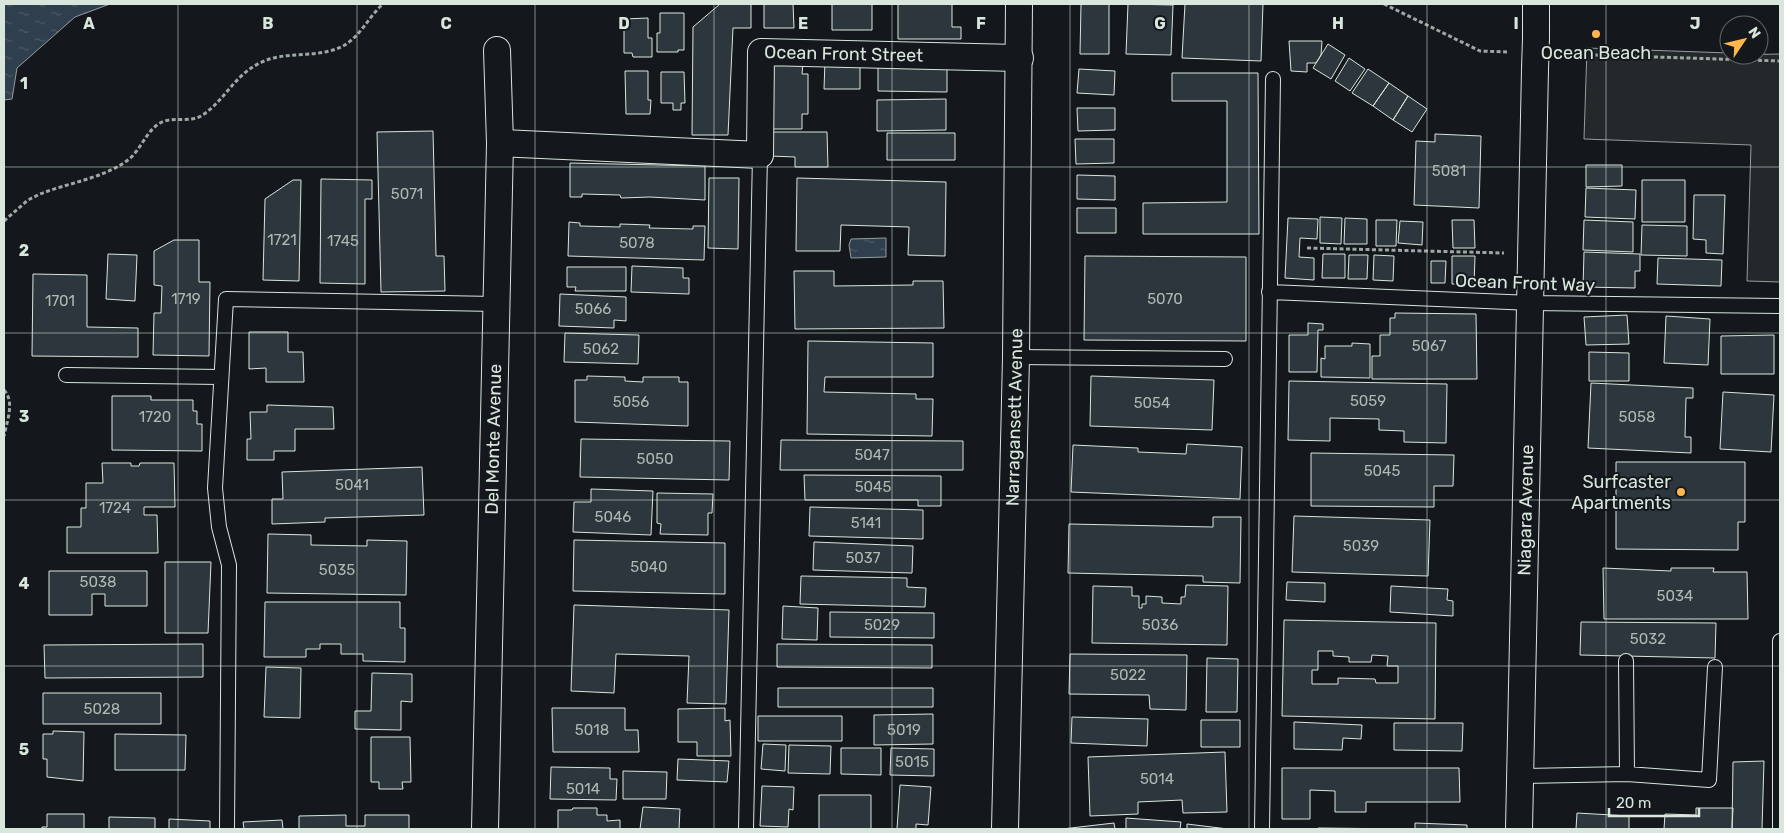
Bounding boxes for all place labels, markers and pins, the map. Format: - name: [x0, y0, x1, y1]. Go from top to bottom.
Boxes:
- marker: Ocean Beach: [1590, 28, 1602, 40]
- place label: Ocean Beach: [1541, 42, 1651, 64]
- place label: Surfcaster Apartments: [1571, 471, 1671, 514]
- marker: Surfcaster Apartments: [1675, 486, 1687, 498]

